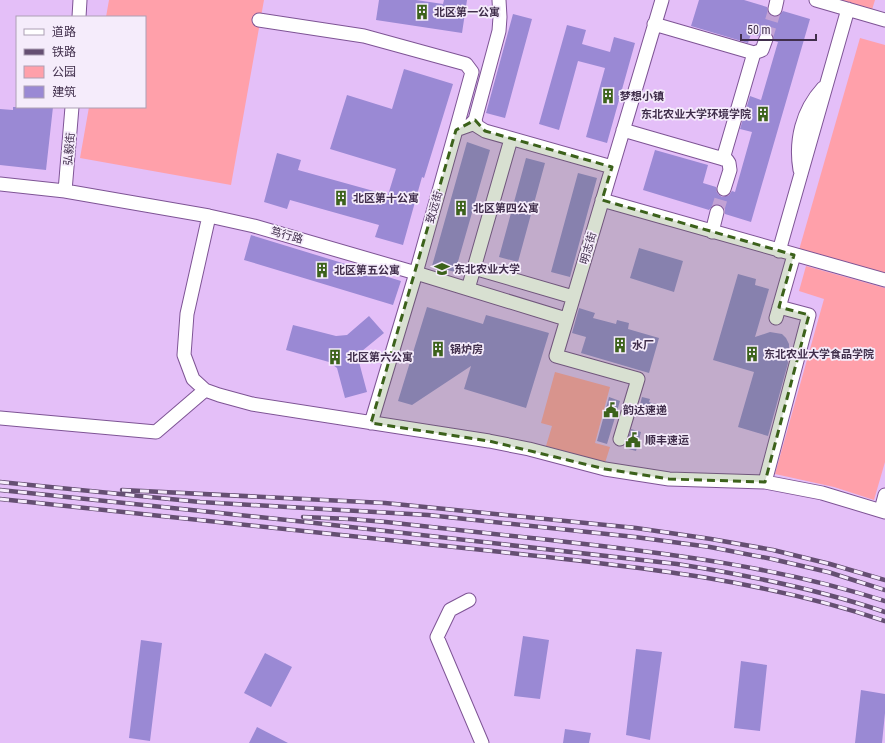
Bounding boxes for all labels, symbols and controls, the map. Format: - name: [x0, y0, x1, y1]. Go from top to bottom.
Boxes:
- building icon: 北区第一公寓: [413, 3, 431, 21]
- place label: 北区第一公寓: [434, 6, 500, 19]
- legend: [16, 16, 146, 108]
- scale bar: [741, 16, 816, 42]
- text: 50 m: [747, 23, 771, 37]
- text: 道路: [52, 25, 76, 39]
- text: 铁路: [52, 45, 76, 59]
- text: 公园: [52, 65, 76, 79]
- text: 建筑: [52, 85, 76, 99]
- building icon: 梦想小镇: [599, 87, 617, 105]
- place label: 梦想小镇: [620, 90, 664, 103]
- building icon: 东北农业大学环境学院: [754, 105, 772, 123]
- place label: 东北农业大学环境学院: [641, 108, 751, 121]
- street label: 弘毅街: [62, 132, 77, 166]
- building icon: 北区第十公寓: [332, 189, 350, 207]
- street label: 致远街: [424, 189, 445, 225]
- place label: 北区第十公寓: [353, 192, 419, 205]
- building icon: 北区第四公寓: [452, 199, 470, 217]
- place label: 北区第四公寓: [473, 202, 539, 215]
- street label: 笃行路: [269, 225, 305, 246]
- street label: 明志街: [578, 230, 599, 266]
- school or university icon: 东北农业大学: [433, 260, 451, 278]
- building icon: 北区第五公寓: [313, 261, 331, 279]
- place label: 东北农业大学: [454, 263, 520, 276]
- place label: 北区第五公寓: [334, 264, 400, 277]
- building icon: 水厂: [611, 336, 629, 354]
- place label: 水厂: [632, 339, 654, 352]
- building icon: 锅炉房: [429, 340, 447, 358]
- place label: 锅炉房: [450, 343, 483, 356]
- building icon: 东北农业大学食品学院: [743, 345, 761, 363]
- building icon: 北区第六公寓: [326, 348, 344, 366]
- place label: 东北农业大学食品学院: [764, 348, 874, 361]
- place label: 北区第六公寓: [347, 351, 413, 364]
- public building icon: 韵达速递: [602, 401, 620, 419]
- place label: 韵达速递: [623, 404, 667, 417]
- public building icon: 顺丰速运: [624, 431, 642, 449]
- place label: 顺丰速运: [645, 434, 689, 447]

